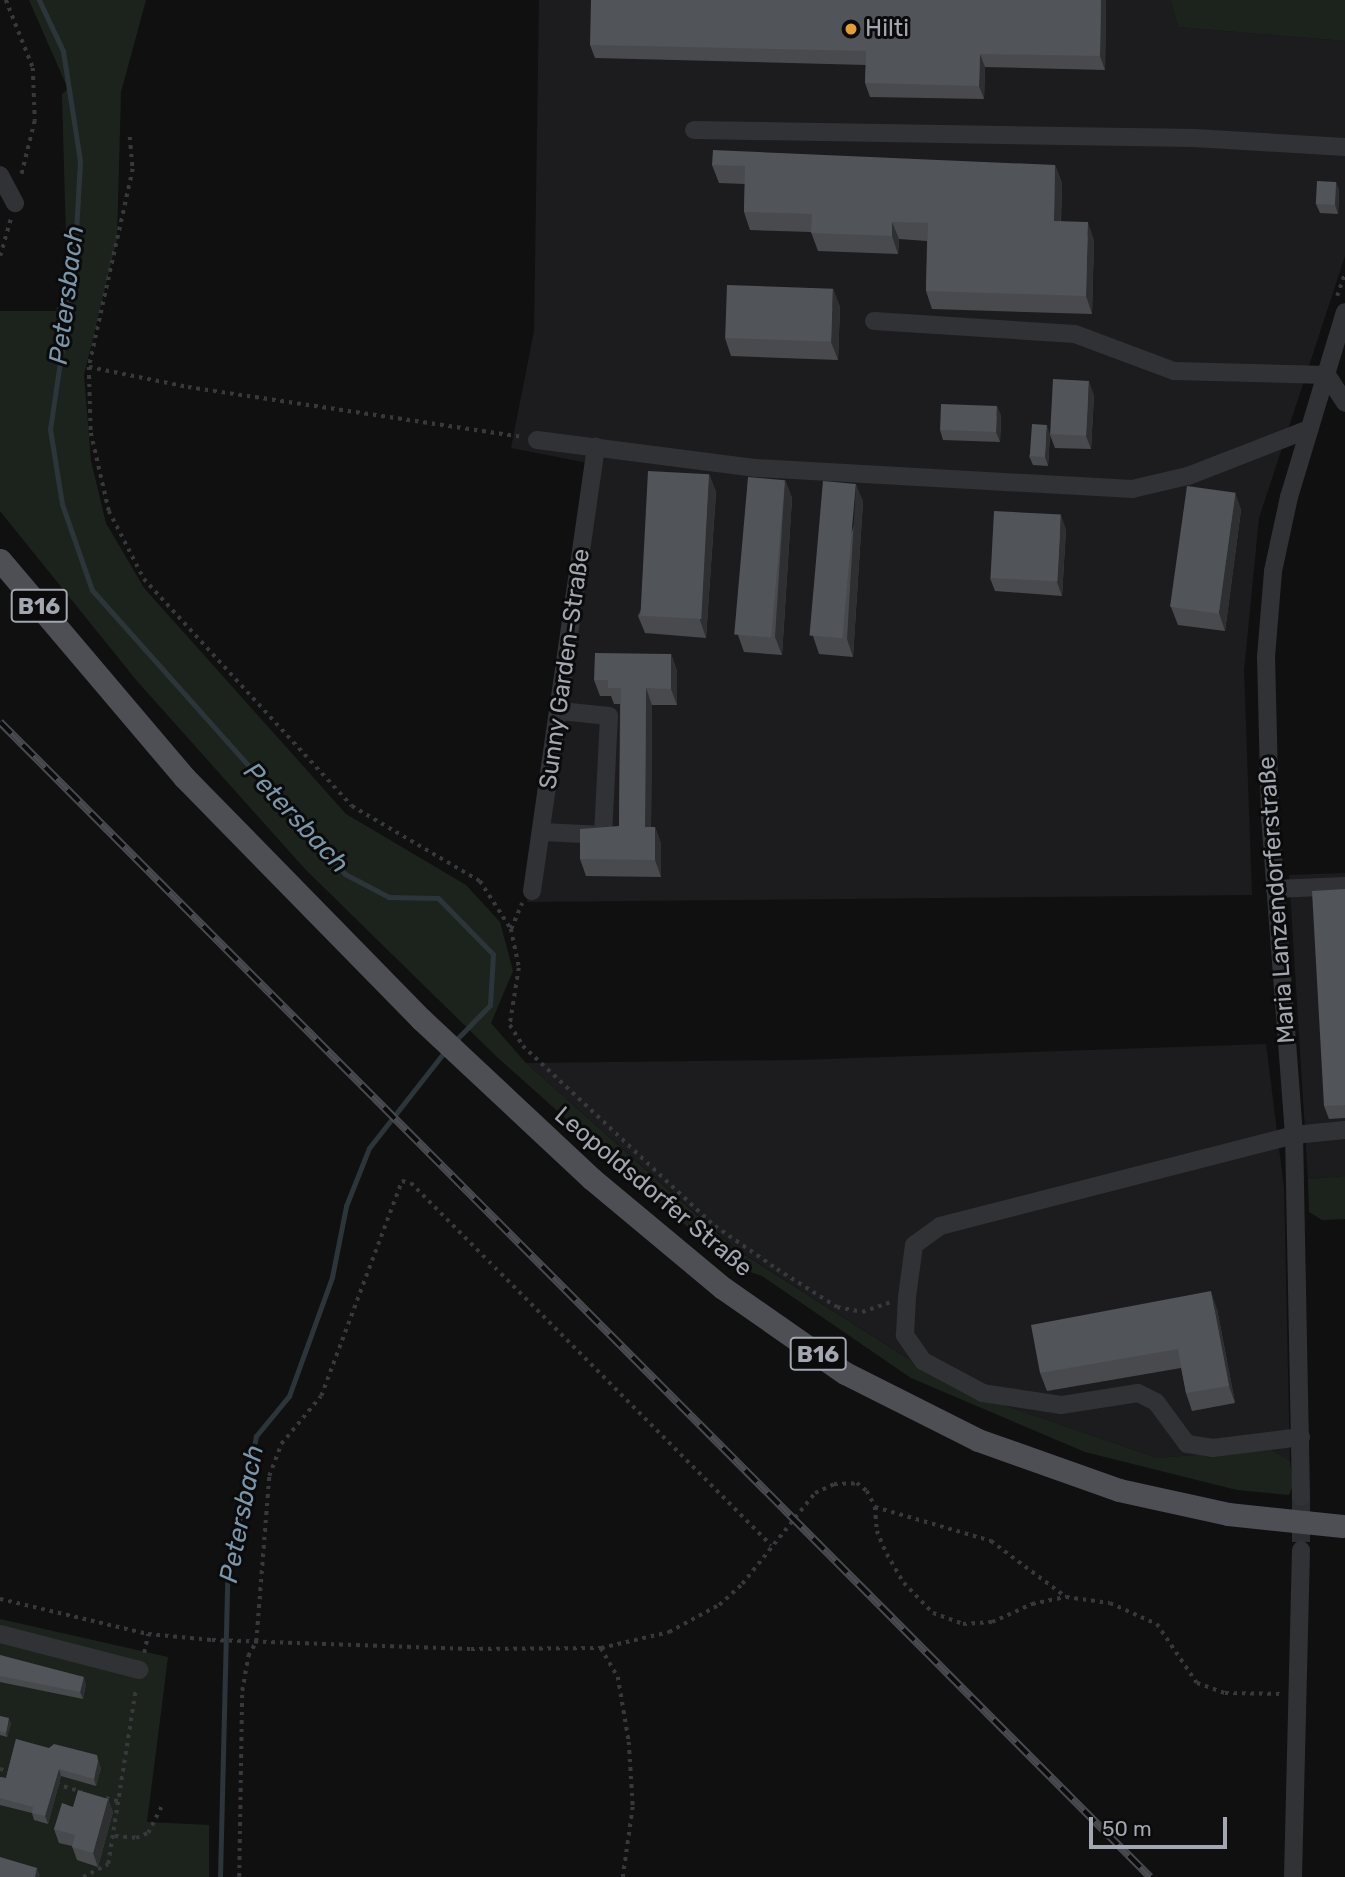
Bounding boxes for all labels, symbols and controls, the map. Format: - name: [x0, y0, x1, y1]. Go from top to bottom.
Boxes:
- place label: Hilti: [865, 15, 909, 43]
- marker: Hilti: [843, 21, 859, 37]
- water label: Petersbach: [43, 224, 91, 366]
- street label: Sunny Garden-Straße: [534, 547, 596, 791]
- road number: B16: [9, 586, 69, 626]
- street label: Maria Lanzendorferstraße: [1253, 755, 1301, 1045]
- water label: Petersbach: [237, 756, 355, 880]
- street label: Leopoldsdorfer Straße: [548, 1101, 758, 1283]
- road number: B16: [788, 1334, 848, 1373]
- water label: Petersbach: [213, 1442, 271, 1586]
- scale bar: [1093, 1804, 1231, 1848]
- text: 50 m: [1102, 1816, 1152, 1841]

